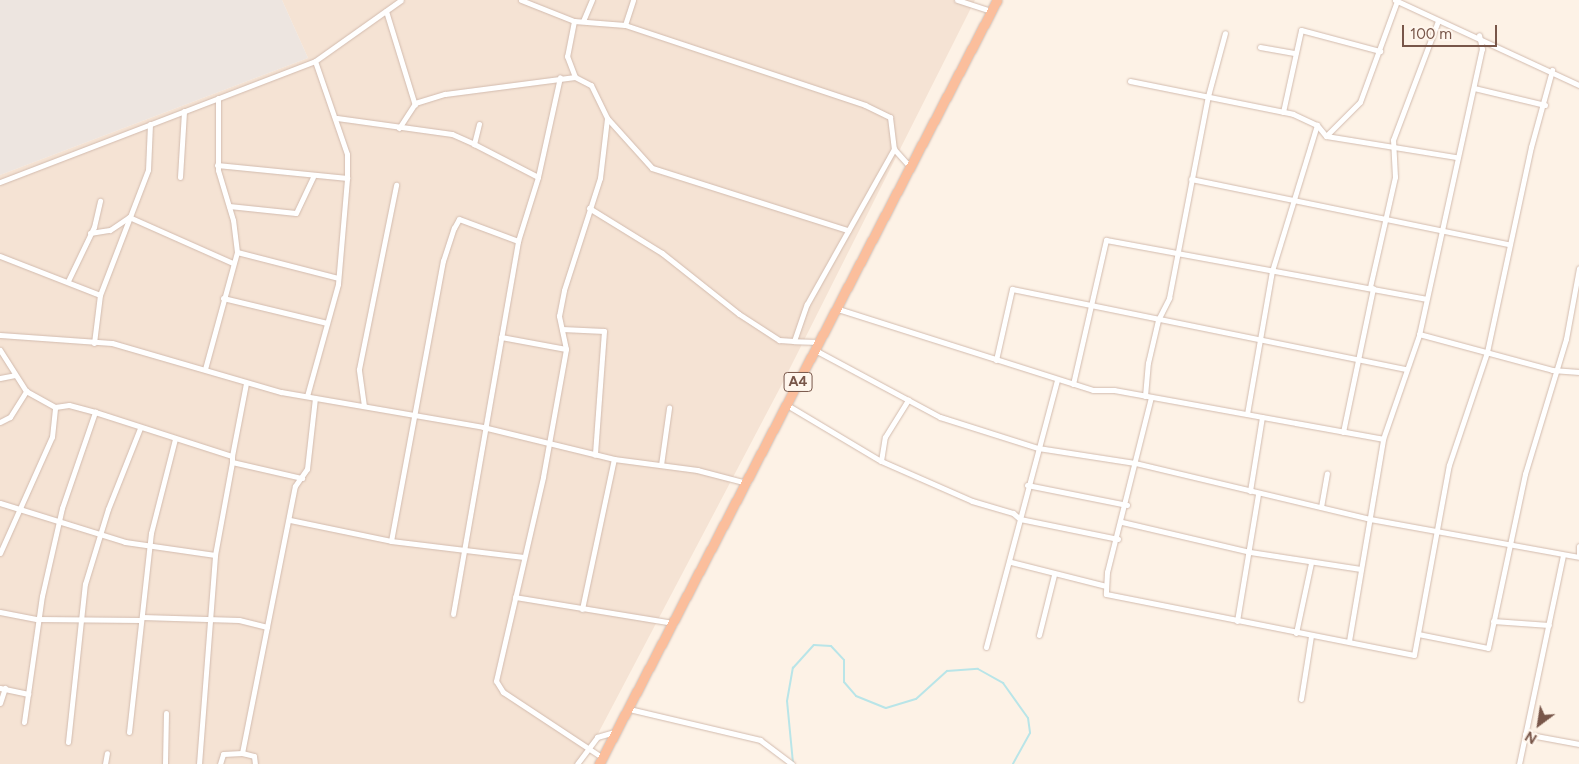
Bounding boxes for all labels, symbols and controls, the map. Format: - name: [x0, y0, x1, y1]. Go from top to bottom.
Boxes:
- scale bar: [1404, 15, 1499, 47]
- text: 100 m: [1410, 25, 1452, 43]
- road number: A4: [783, 371, 813, 394]
- north arrow: [1514, 699, 1564, 749]
- text: N: [1522, 727, 1540, 747]

